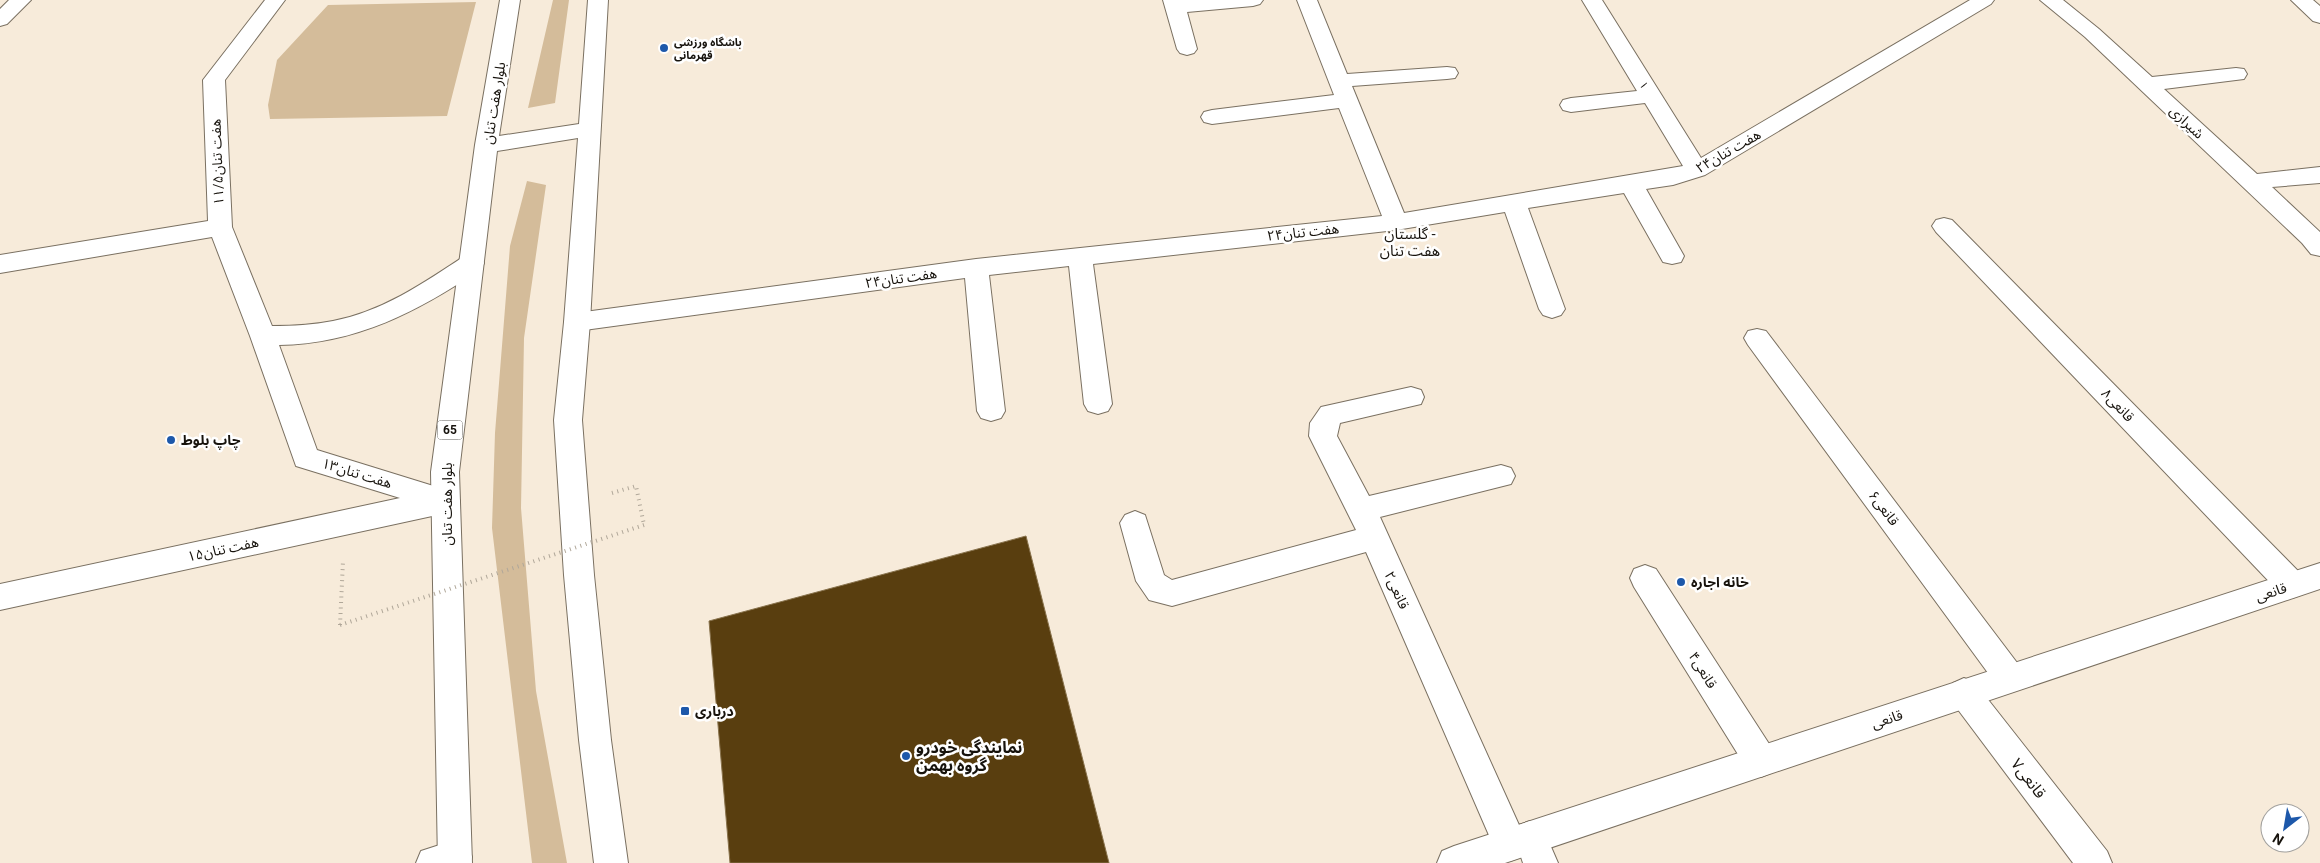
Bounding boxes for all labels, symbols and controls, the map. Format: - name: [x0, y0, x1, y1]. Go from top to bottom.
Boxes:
- place label: باشگاه ورزشی قهرمانی: [674, 36, 742, 62]
- marker: باشگاه ورزشی قهرمانی: [658, 42, 670, 54]
- street label: بلوار هفت تنان: [480, 61, 509, 145]
- street label: ۱: [1636, 79, 1651, 91]
- street label: شیرازی: [2166, 102, 2207, 142]
- street label: ۱۱/۵هفت تنان: [208, 119, 227, 205]
- street label: هفت تنان۲۴: [1693, 126, 1764, 177]
- street label: هفت تنان۲۴: [1266, 220, 1340, 245]
- district label: گلستان - هفت تنان: [1380, 225, 1440, 260]
- street label: هفت تنان۲۴: [864, 265, 938, 292]
- street label: ۸قانعی: [2098, 385, 2138, 426]
- road number: 65: [438, 420, 462, 440]
- place label: چاپ بلوط: [181, 432, 241, 450]
- marker: چاپ بلوط: [165, 434, 177, 446]
- street label: ۱۳هفت تنان: [320, 455, 394, 492]
- street label: بلوار هفت تنان: [439, 462, 456, 545]
- street label: ۶قانعی: [1865, 487, 1902, 529]
- street label: هفت تنان۱۵: [186, 534, 260, 565]
- street label: ۲قانعی: [1381, 569, 1412, 612]
- place label: خانه اجاره: [1691, 574, 1749, 591]
- marker: خانه اجاره: [1675, 576, 1687, 588]
- street label: قانعی: [2253, 579, 2289, 605]
- street label: ۴قانعی: [1685, 649, 1720, 692]
- place label: درباری: [695, 703, 734, 720]
- marker: درباری: [679, 705, 691, 717]
- street label: قانعی: [1869, 706, 1905, 732]
- place label: نمایندگی خودرو گروه بهمن: [916, 738, 1022, 775]
- marker: نمایندگی خودرو گروه بهمن: [900, 750, 912, 762]
- street label: ۷قانعی: [2007, 755, 2050, 802]
- north arrow: [2260, 803, 2310, 853]
- text: N: [2270, 830, 2287, 849]

